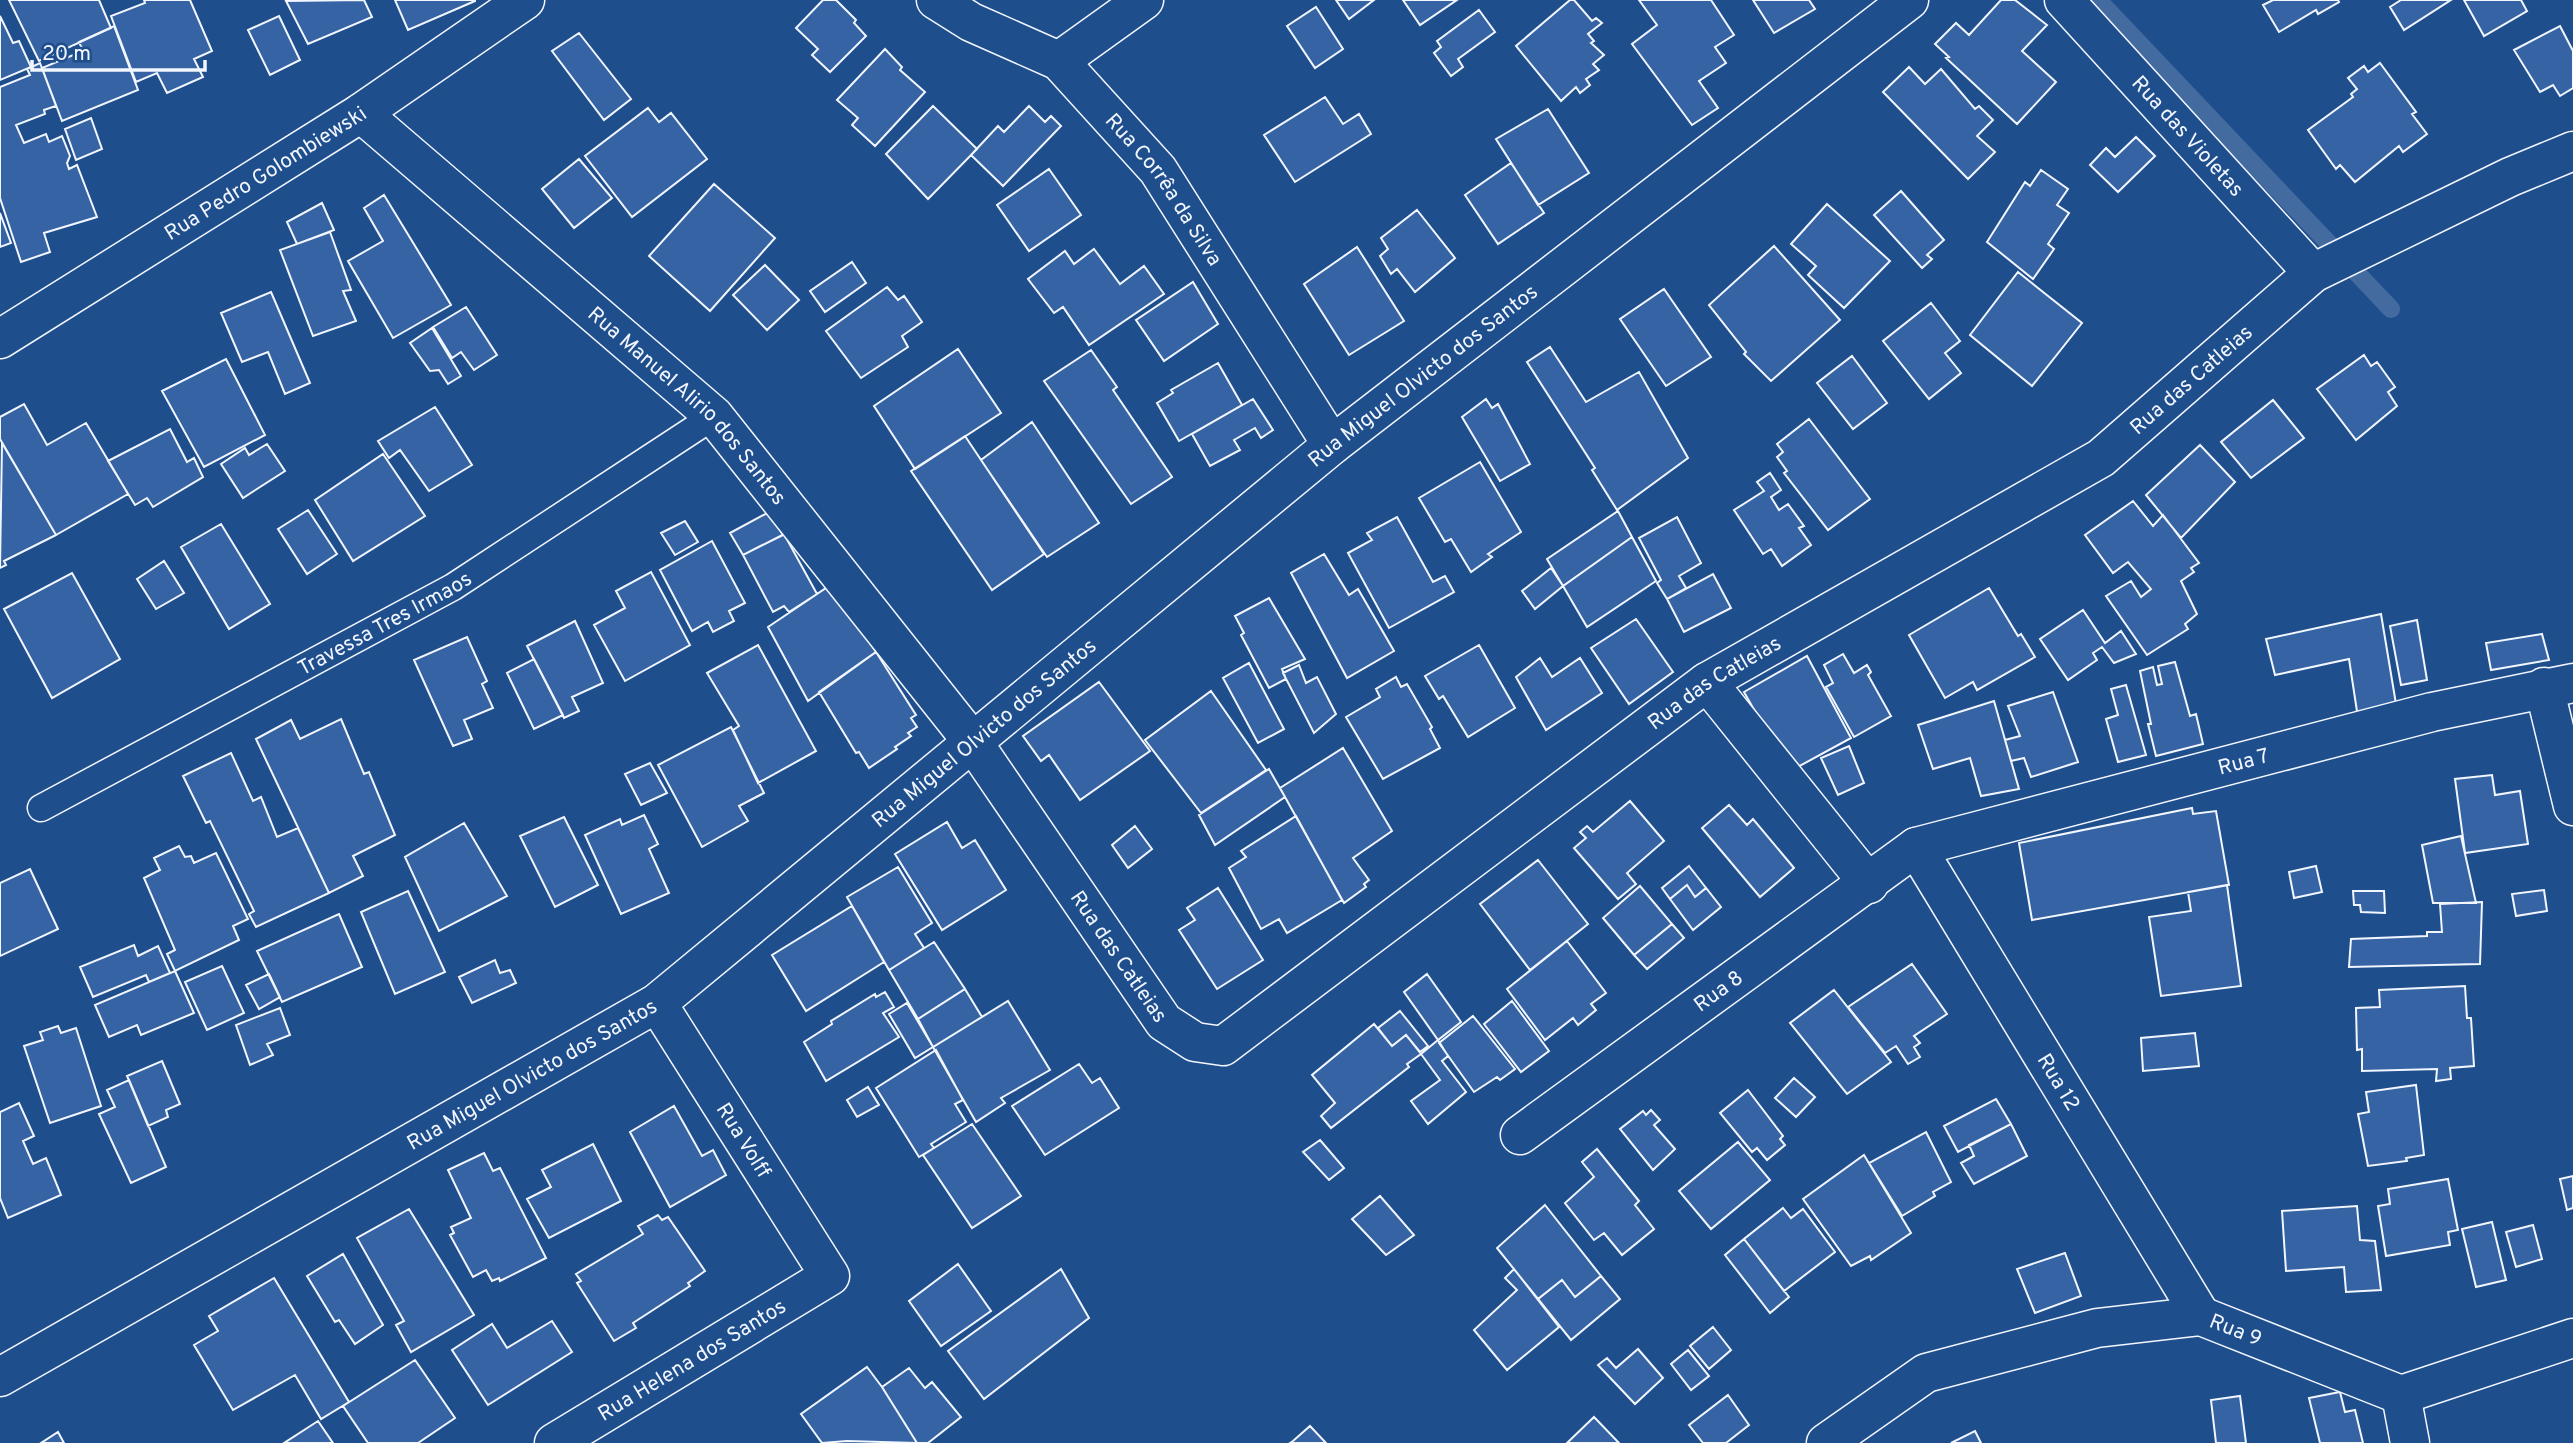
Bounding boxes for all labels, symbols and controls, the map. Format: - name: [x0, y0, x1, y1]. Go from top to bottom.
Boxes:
- scale bar: [32, 28, 205, 72]
- text: 20 m: [42, 41, 91, 68]
- street label: Rua das Violetas: [2125, 71, 2249, 203]
- street label: Rua Pedro Golombiewski: [160, 101, 373, 248]
- street label: Rua Corrêa da Silva: [1098, 108, 1227, 272]
- street label: Rua Miguel Olvicto dos Santos: [1303, 279, 1544, 474]
- street label: Rua Manuel Alirio dos Santos: [581, 301, 792, 511]
- street label: Rua das Catleias: [2125, 320, 2259, 441]
- street label: Travessa Tres Irmaos: [293, 566, 478, 683]
- street label: Rua das Catleias: [1643, 631, 1786, 737]
- street label: Rua Miguel Olvicto dos Santos: [867, 633, 1103, 835]
- street label: Rua 7: [2215, 743, 2272, 782]
- street label: Rua das Catleias: [1063, 886, 1173, 1028]
- street label: Rua 8: [1689, 965, 1749, 1019]
- street label: Rua Miguel Olvicto dos Santos: [403, 994, 662, 1157]
- street label: Rua 12: [2030, 1049, 2085, 1116]
- street label: Rua Volff: [709, 1098, 776, 1184]
- street label: Rua Helena dos Santos: [593, 1294, 792, 1428]
- street label: Rua 9: [2205, 1309, 2265, 1354]

